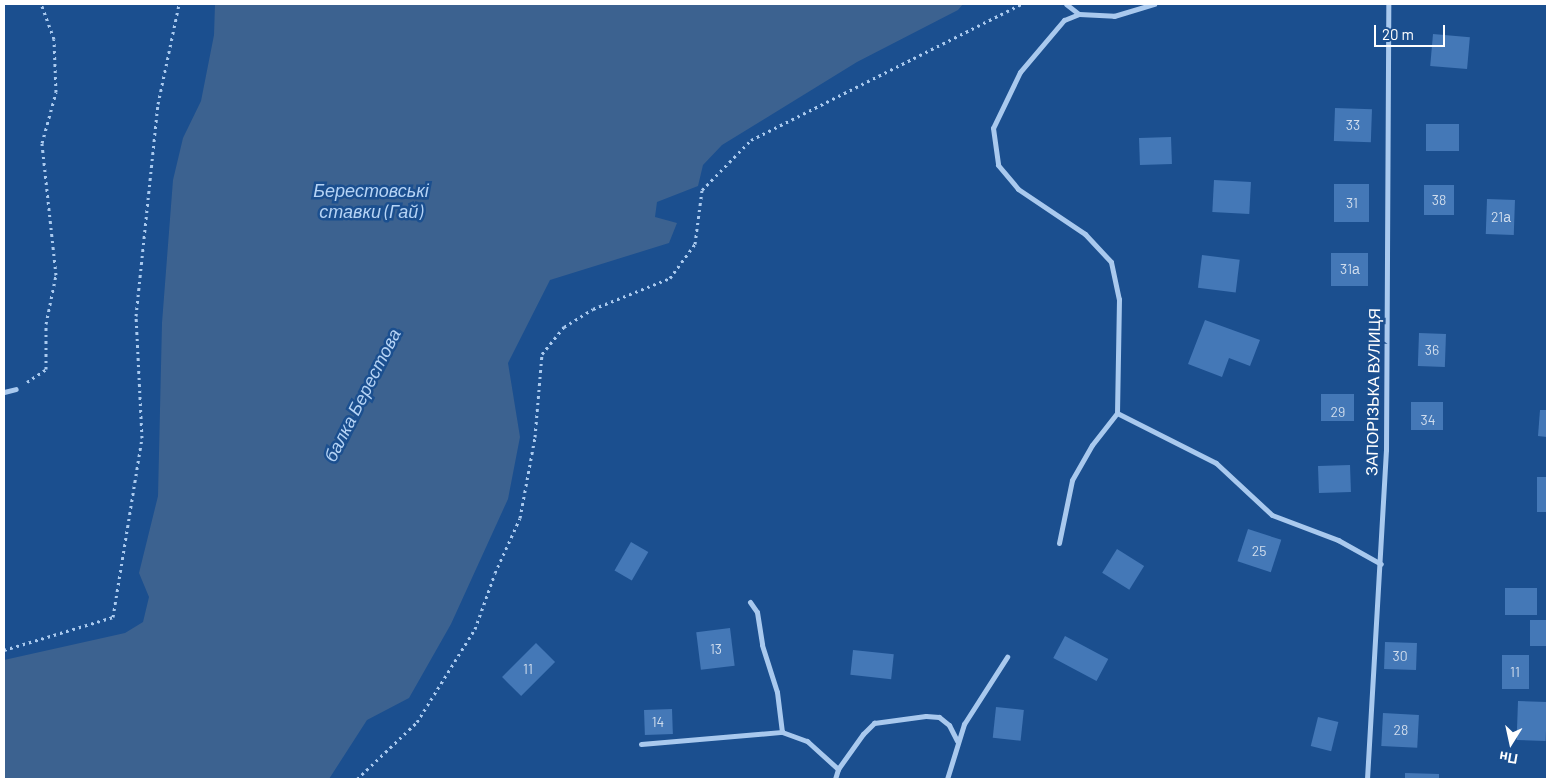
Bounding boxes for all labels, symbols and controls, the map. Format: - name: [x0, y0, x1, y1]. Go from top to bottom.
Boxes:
- scale bar: [1376, 15, 1447, 47]
- text: 20 m: [1382, 25, 1414, 43]
- house number: 33: [1346, 117, 1360, 133]
- water label: Берестовські ставки (Гай): [313, 180, 429, 222]
- house number: 38: [1432, 192, 1446, 208]
- house number: 31: [1346, 195, 1358, 211]
- house number: 21а: [1491, 209, 1511, 225]
- house number: 31а: [1340, 261, 1360, 277]
- street label: ЗАПОРІЗЬКА ВУЛИЦЯ: [1362, 308, 1384, 476]
- water label: балка Берестова: [319, 325, 405, 465]
- house number: 36: [1425, 342, 1439, 358]
- house number: 29: [1331, 404, 1345, 420]
- house number: 34: [1421, 412, 1435, 428]
- house number: 25: [1252, 543, 1266, 559]
- house number: 13: [710, 641, 722, 657]
- house number: 30: [1392, 648, 1408, 664]
- house number: 11: [523, 661, 533, 677]
- house number: 11: [1510, 664, 1520, 680]
- house number: 14: [652, 714, 664, 730]
- north arrow: [1486, 718, 1536, 768]
- house number: 28: [1394, 722, 1408, 738]
- text: Пн: [1498, 748, 1519, 768]

